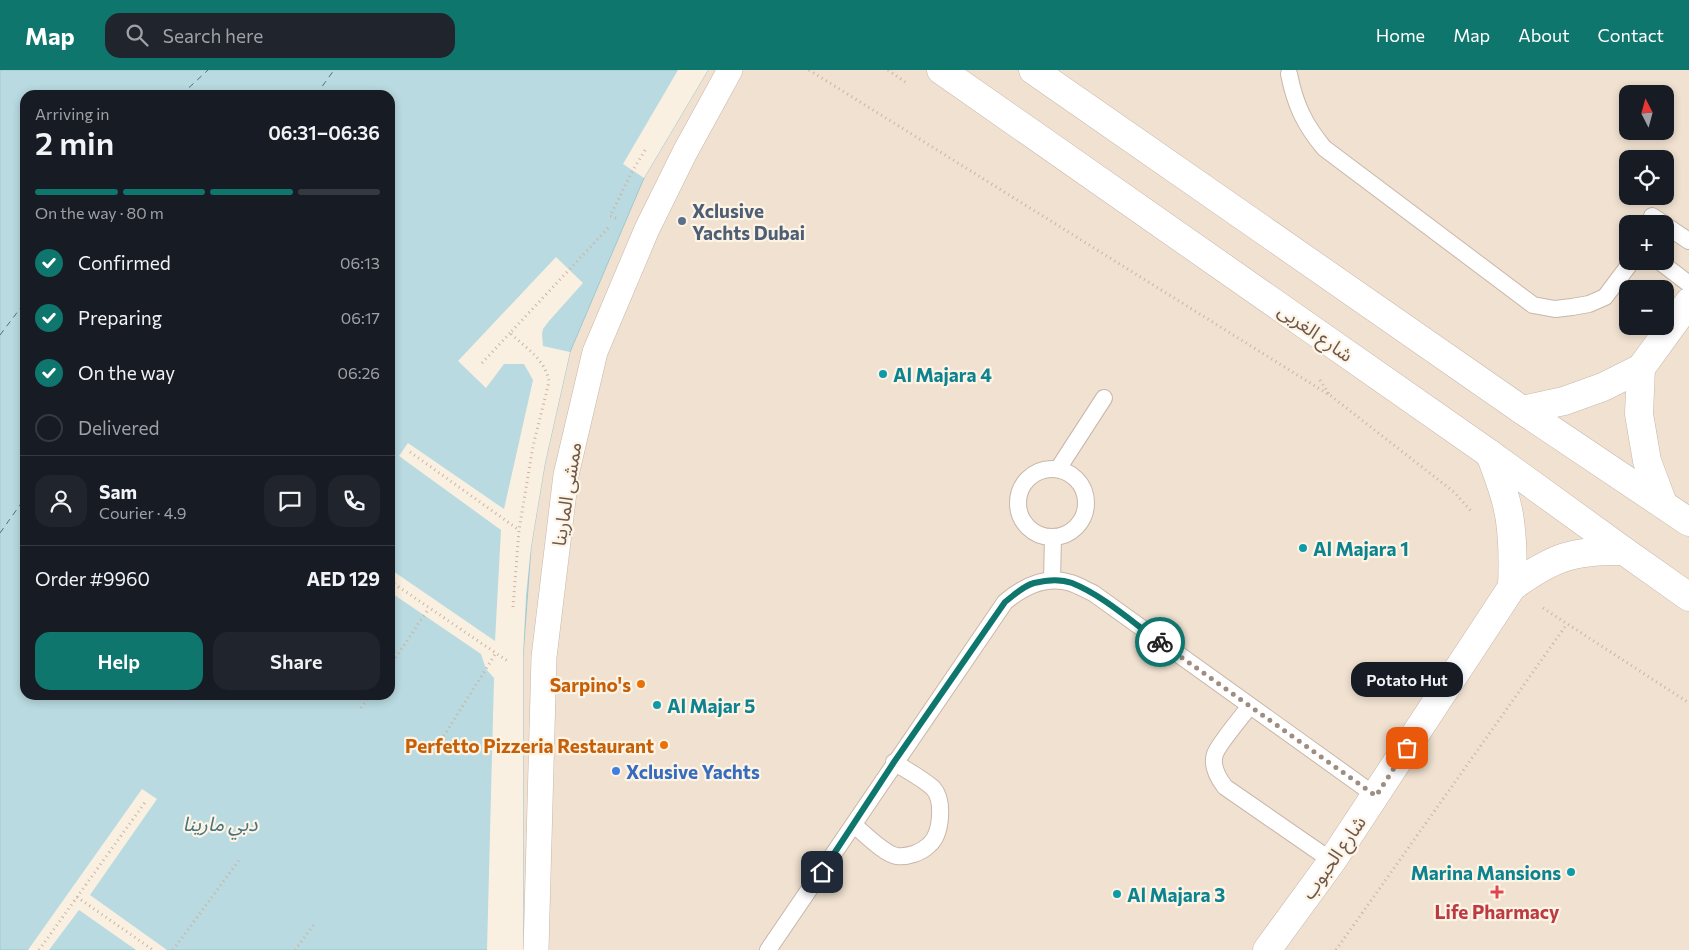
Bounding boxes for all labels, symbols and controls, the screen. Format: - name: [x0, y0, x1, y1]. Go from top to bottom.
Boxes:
- search box: [105, 13, 455, 58]
- text: Map: [25, 21, 75, 50]
- icon: search: [123, 21, 151, 49]
- text: Search here: [163, 24, 263, 47]
- text: Home: [1376, 24, 1425, 46]
- text: Map: [1453, 24, 1490, 46]
- text: About: [1518, 24, 1570, 46]
- text: Contact: [1598, 24, 1664, 46]
- north arrow: [1619, 85, 1674, 140]
- map controls: [1619, 85, 1674, 335]
- text: Arriving in: [35, 104, 109, 123]
- text: 06:31–06:36: [268, 121, 380, 144]
- text: 2 min: [35, 122, 114, 162]
- button: locate: [1619, 150, 1674, 205]
- place label: Xclusive Yachts Dubai: [692, 199, 805, 244]
- text: On the way · 80 m: [35, 203, 164, 222]
- marker: Xclusive Yachts Dubai: [676, 215, 688, 227]
- button: +: [1619, 215, 1674, 270]
- icon: check: [35, 249, 63, 277]
- text: Confirmed: [78, 251, 171, 274]
- text: 06:13: [340, 253, 380, 272]
- button: −: [1619, 280, 1674, 335]
- street label: شارع الغربى: [1272, 298, 1358, 369]
- icon: check: [35, 304, 63, 332]
- text: Preparing: [78, 306, 162, 329]
- text: 06:17: [341, 308, 380, 327]
- icon: check: [35, 359, 63, 387]
- text: On the way: [78, 361, 175, 384]
- text: 06:26: [338, 363, 380, 382]
- place label: Al Majara 4: [893, 363, 992, 386]
- marker: Al Majara 4: [877, 368, 889, 380]
- text: Delivered: [78, 416, 159, 439]
- street label: ممشى المارينا: [546, 440, 587, 548]
- button: person: [35, 475, 87, 527]
- button: chat: [264, 475, 316, 527]
- button: phone: [328, 475, 380, 527]
- text: Sam: [99, 480, 137, 503]
- text: Courier · 4.9: [99, 503, 186, 522]
- place label: Al Majara 1: [1313, 537, 1409, 560]
- marker: Al Majara 1: [1297, 542, 1309, 554]
- text: Order #9960: [35, 567, 150, 590]
- text: AED 129: [306, 567, 380, 590]
- courier: [1135, 617, 1185, 667]
- icon: bike: [1146, 628, 1174, 656]
- button: Help: [35, 632, 203, 690]
- button: Share: [213, 632, 380, 690]
- callout: Potato Hut: [1351, 663, 1463, 698]
- text: Potato Hut: [1366, 670, 1448, 689]
- place label: Sarpino's: [550, 673, 631, 696]
- marker: Sarpino's: [635, 678, 647, 690]
- place label: Al Majar 5: [667, 694, 755, 717]
- marker: Al Majar 5: [651, 699, 663, 711]
- pin: [1386, 727, 1428, 769]
- place label: Perfetto Pizzeria Restaurant: [405, 734, 654, 757]
- icon: bag: [1393, 734, 1421, 762]
- marker: Perfetto Pizzeria Restaurant: [658, 739, 670, 751]
- place label: Xclusive Yachts: [626, 760, 760, 783]
- marker: Xclusive Yachts: [610, 765, 622, 777]
- water label: دبي مارينا: [182, 811, 258, 840]
- street label: شارع الحبوب: [1296, 811, 1373, 905]
- pin: [801, 851, 843, 893]
- icon: home: [808, 858, 836, 886]
- place label: Marina Mansions: [1411, 861, 1561, 884]
- marker: Marina Mansions: [1565, 866, 1577, 878]
- place label: Al Majara 3: [1127, 883, 1225, 906]
- marker: Life Pharmacy: [1491, 886, 1503, 898]
- marker: Al Majara 3: [1111, 888, 1123, 900]
- place label: Life Pharmacy: [1435, 900, 1560, 923]

